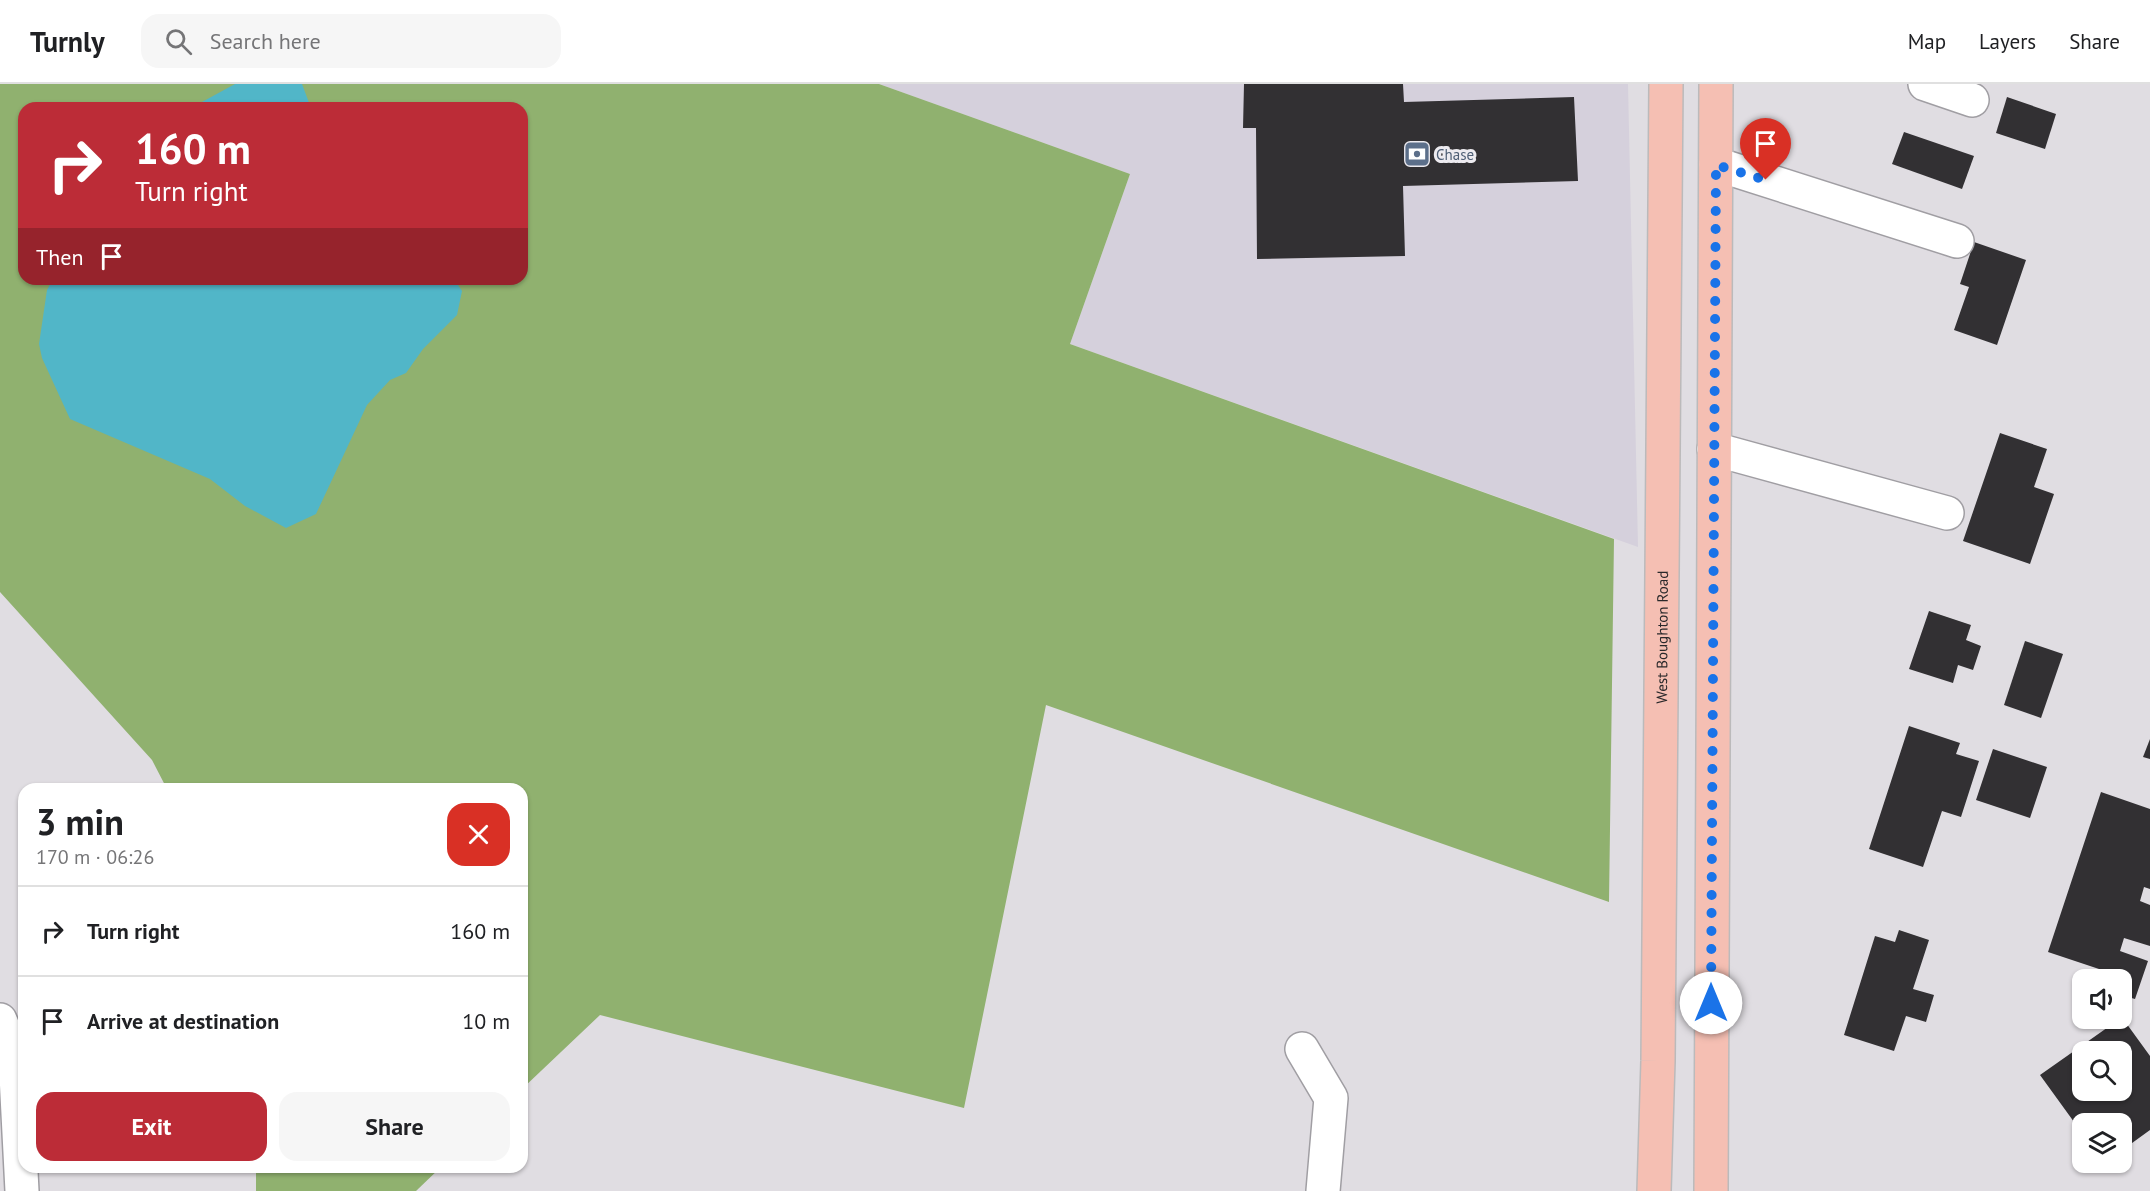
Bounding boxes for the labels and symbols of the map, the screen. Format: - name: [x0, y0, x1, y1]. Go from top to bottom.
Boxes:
- pin: [1740, 118, 1791, 180]
- bank icon: Chase: [1402, 139, 1432, 169]
- place label: Chase: [1436, 145, 1474, 164]
- street label: West Boughton Road: [1651, 570, 1672, 704]
- position arrow: [1679, 971, 1743, 1035]

